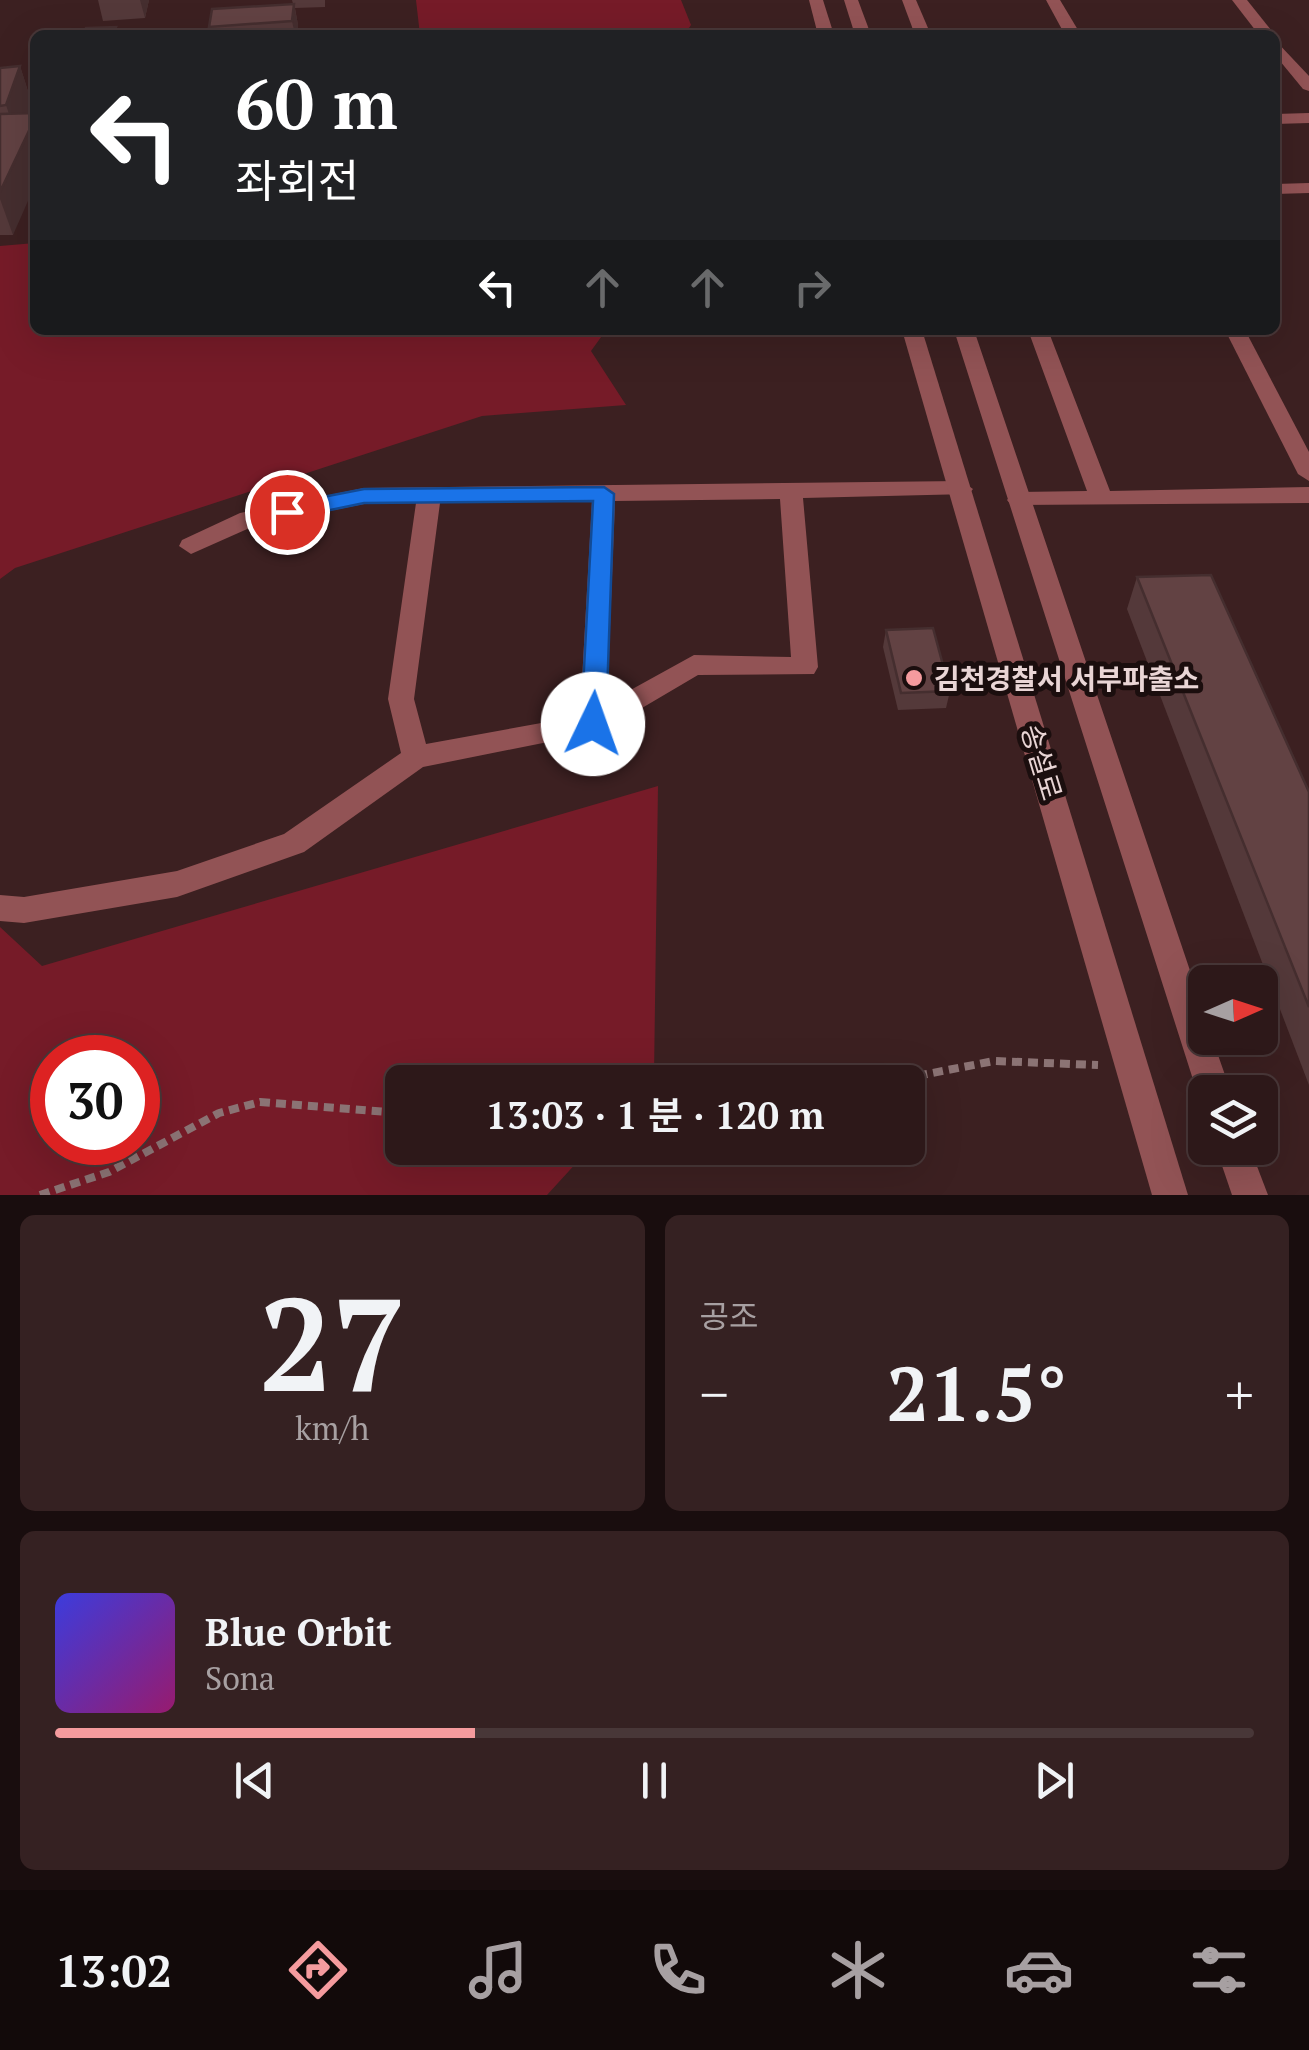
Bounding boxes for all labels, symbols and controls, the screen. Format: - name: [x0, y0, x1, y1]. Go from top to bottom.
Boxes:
- text: 60 m: [235, 56, 398, 149]
- icon: left: [70, 70, 200, 200]
- text: 좌회전: [235, 150, 359, 210]
- icon: left: [470, 260, 525, 315]
- icon: ahead: [575, 260, 630, 315]
- icon: ahead: [680, 260, 735, 315]
- icon: right: [785, 260, 840, 315]
- pin: [245, 470, 330, 555]
- icon: arrive: [260, 485, 315, 540]
- place label: 김천경찰서 서부파출소: [934, 660, 1199, 697]
- marker: 김천경찰서 서부파출소: [903, 667, 925, 689]
- position arrow: [541, 672, 645, 776]
- street label: 송설로: [1013, 720, 1071, 804]
- north arrow: [1188, 965, 1278, 1055]
- map controls: [1188, 965, 1278, 1165]
- speed limit sign: 30: [30, 1035, 160, 1165]
- button: layers: [1188, 1075, 1278, 1165]
- text: 13:03 · 1 분 · 120 m: [486, 1090, 824, 1140]
- text: 27: [259, 1256, 406, 1428]
- text: 공조: [700, 1295, 758, 1337]
- text: 21.5°: [887, 1343, 1067, 1442]
- text: −: [700, 1357, 729, 1430]
- text: +: [1225, 1357, 1254, 1430]
- text: km/h: [295, 1407, 369, 1449]
- text: Blue Orbit: [205, 1607, 392, 1657]
- text: Sona: [205, 1657, 275, 1699]
- icon: previous: [227, 1753, 282, 1808]
- icon: pause: [627, 1753, 682, 1808]
- icon: next: [1027, 1753, 1082, 1808]
- icon: directions: [283, 1935, 353, 2005]
- icon: music: [463, 1935, 533, 2005]
- icon: phone: [643, 1935, 713, 2005]
- icon: climate: [823, 1935, 893, 2005]
- icon: car: [1004, 1935, 1074, 2005]
- icon: filters: [1184, 1935, 1254, 2005]
- text: 13:02: [55, 1940, 172, 2000]

